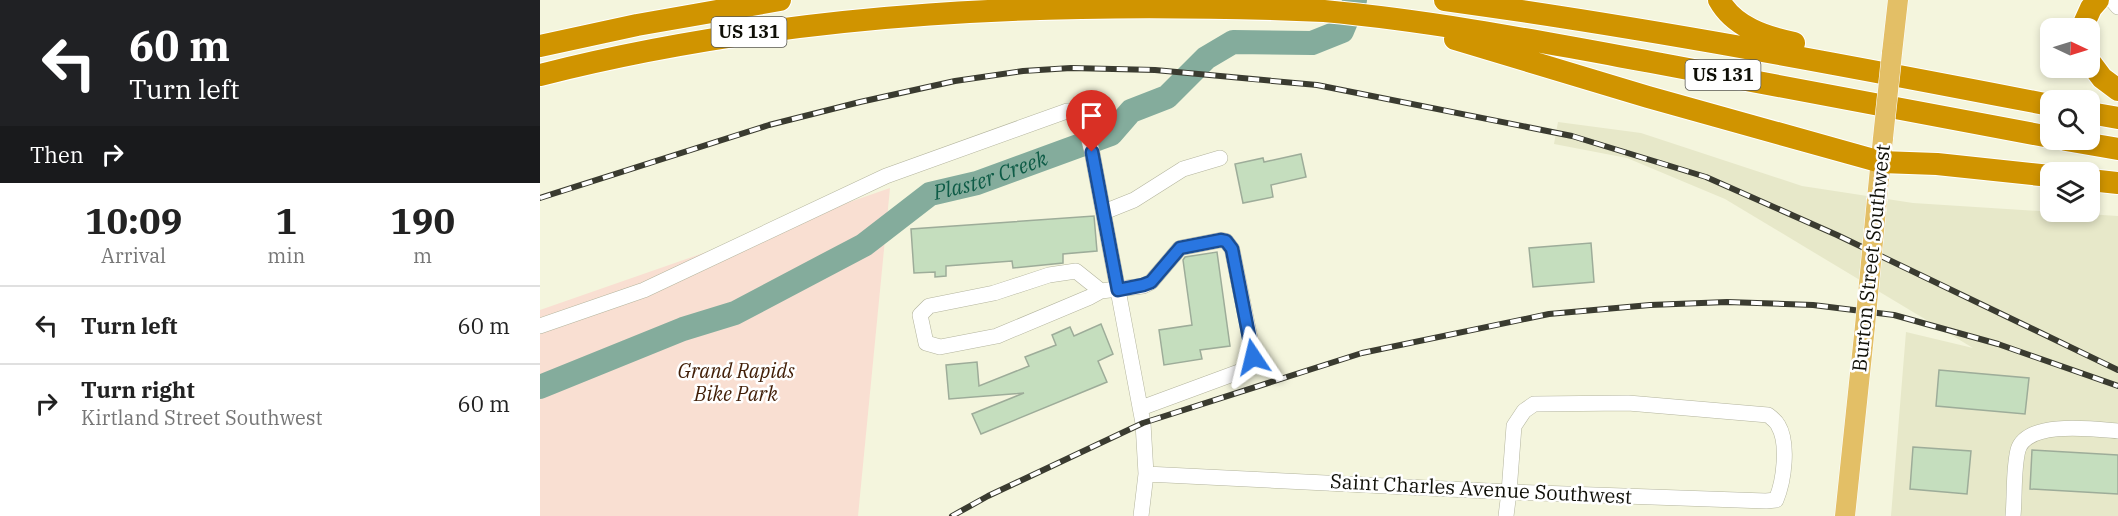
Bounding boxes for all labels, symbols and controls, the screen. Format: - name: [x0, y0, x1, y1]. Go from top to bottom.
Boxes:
- road number: US 131: [712, 17, 786, 47]
- text: 60 m: [129, 18, 230, 73]
- north arrow: [2040, 18, 2100, 78]
- map controls: [2040, 18, 2100, 222]
- icon: left: [30, 24, 108, 102]
- road number: US 131: [1686, 60, 1760, 90]
- text: Turn left: [129, 71, 240, 106]
- pin: [1066, 90, 1117, 152]
- button: search: [2040, 90, 2100, 150]
- icon: arrive: [1075, 99, 1108, 132]
- icon: right: [96, 138, 129, 171]
- text: Then: [30, 140, 84, 169]
- water label: Plaster Creek: [929, 143, 1052, 206]
- street label: Burton Street Southwest: [1845, 143, 1896, 373]
- button: layers: [2040, 162, 2100, 222]
- text: 10:09: [85, 197, 182, 244]
- text: 1: [275, 197, 297, 244]
- text: 190: [390, 197, 455, 244]
- text: Arrival: [101, 242, 166, 269]
- text: min: [267, 242, 305, 269]
- text: m: [413, 242, 432, 269]
- icon: left: [30, 309, 63, 342]
- text: Turn left: [81, 311, 177, 340]
- text: 60 m: [458, 311, 510, 340]
- position arrow: [1221, 325, 1285, 389]
- park label: Grand Rapids Bike Park: [677, 357, 795, 407]
- text: Turn right: [81, 375, 195, 404]
- icon: right: [30, 387, 63, 420]
- text: 60 m: [458, 389, 510, 418]
- text: Kirtland Street Southwest: [81, 404, 322, 431]
- street label: Saint Charles Avenue Southwest: [1329, 467, 1633, 510]

